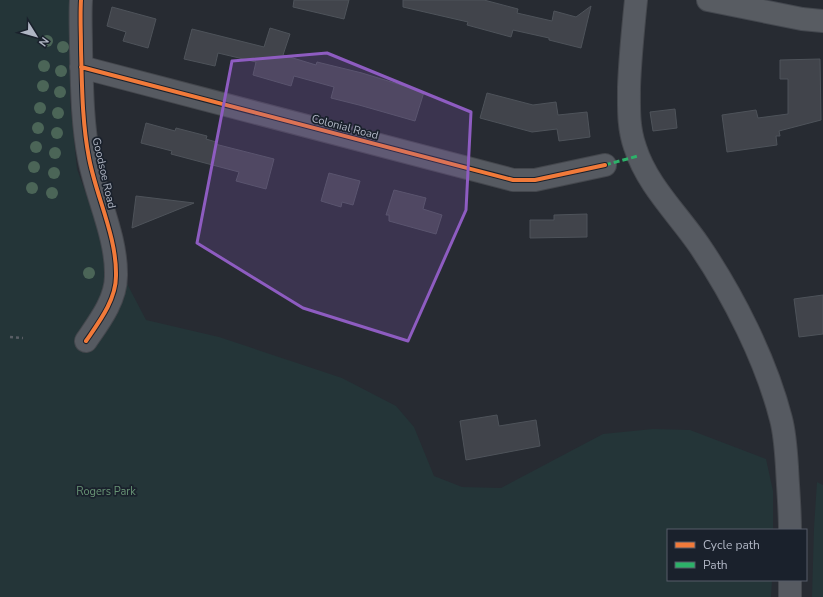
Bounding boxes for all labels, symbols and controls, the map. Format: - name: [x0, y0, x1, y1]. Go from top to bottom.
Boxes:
- north arrow: [16, 16, 56, 56]
- text: N: [35, 34, 52, 50]
- street label: Colonial Road: [310, 111, 380, 143]
- street label: Goodsoe Road: [89, 136, 119, 210]
- park label: Rogers Park: [76, 484, 136, 499]
- legend: [667, 529, 807, 581]
- text: Cycle path: [703, 537, 760, 553]
- text: Path: [703, 557, 728, 573]

